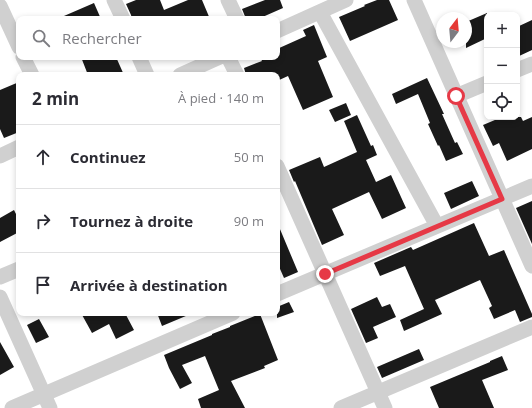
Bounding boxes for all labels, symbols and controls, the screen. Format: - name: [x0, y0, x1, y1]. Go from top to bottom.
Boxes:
- north arrow: [436, 12, 472, 48]
- map controls: [484, 12, 520, 120]
- button: +: [484, 12, 520, 48]
- search box: [16, 16, 280, 60]
- icon: search: [30, 27, 52, 49]
- text: Rechercher: [62, 28, 142, 48]
- button: −: [484, 48, 520, 84]
- button: locate: [484, 84, 520, 120]
- text: 2 min: [32, 87, 79, 110]
- route start: [447, 87, 465, 105]
- text: À pied · 140 m: [178, 89, 264, 107]
- icon: ahead: [32, 146, 54, 168]
- text: Continuez: [70, 147, 146, 167]
- text: 50 m: [234, 148, 264, 166]
- icon: right: [32, 210, 54, 232]
- text: Tournez à droite: [70, 211, 193, 231]
- text: 90 m: [234, 212, 264, 230]
- route end: [316, 265, 334, 283]
- icon: arrive: [32, 274, 54, 296]
- text: Arrivée à destination: [70, 275, 228, 295]

